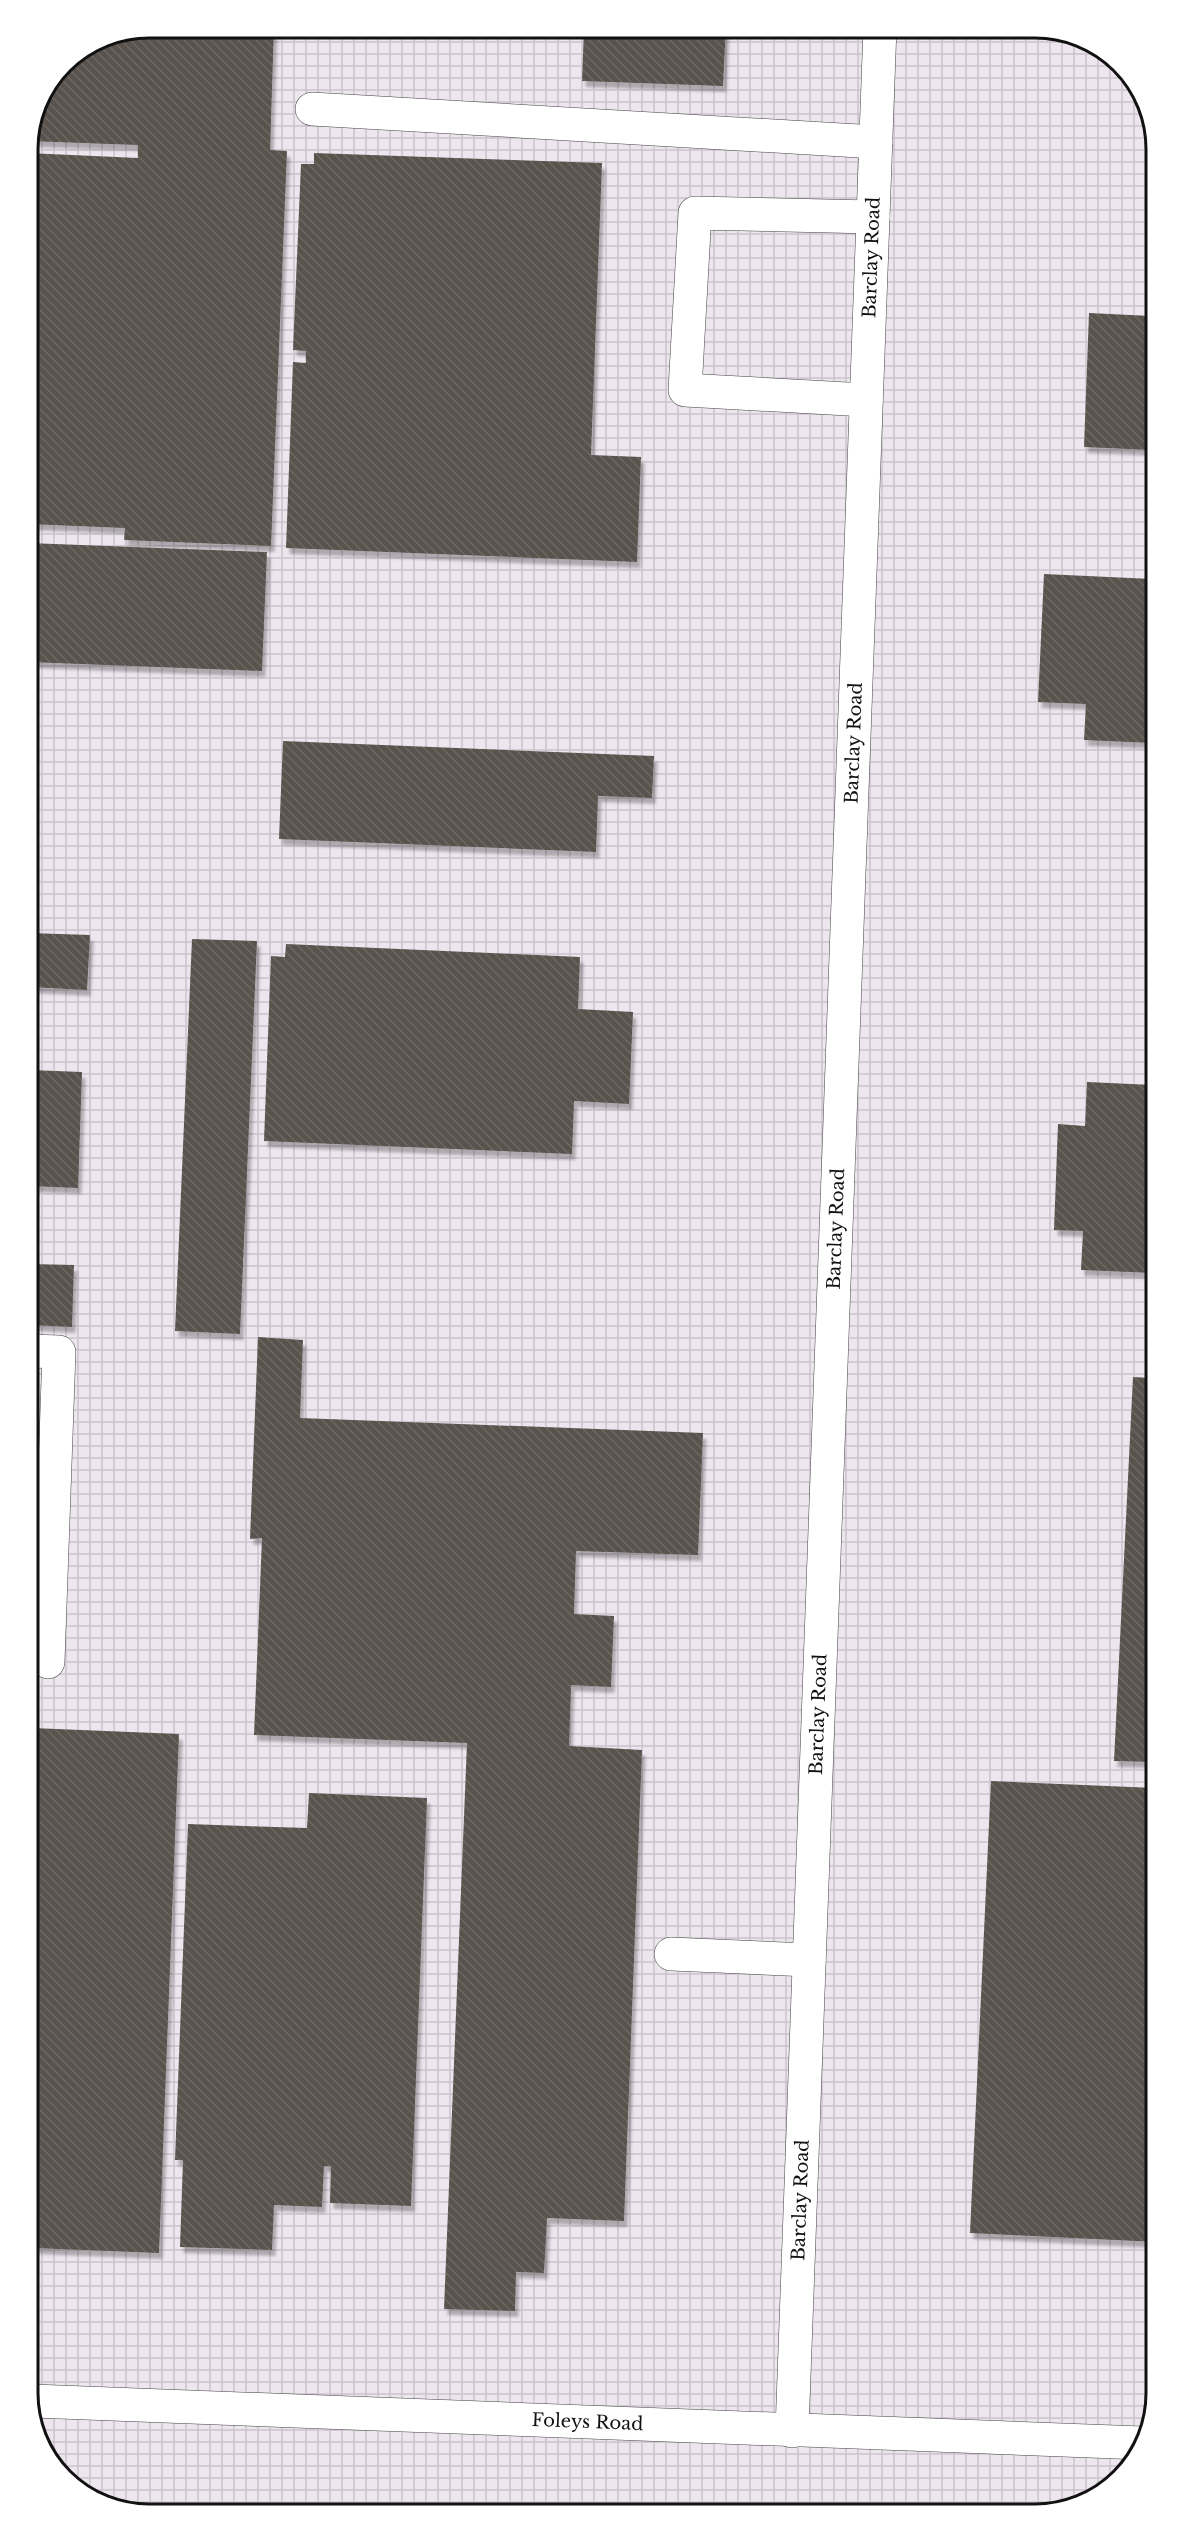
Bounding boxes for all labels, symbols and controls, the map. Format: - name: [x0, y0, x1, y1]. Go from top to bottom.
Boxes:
- street label: Barclay Road: [858, 196, 885, 319]
- street label: Barclay Road: [841, 682, 867, 804]
- street label: Barclay Road: [823, 1168, 849, 1290]
- street label: Barclay Road: [805, 1653, 831, 1776]
- street label: Barclay Road: [787, 2139, 814, 2261]
- street label: Foleys Road: [531, 2409, 644, 2435]

